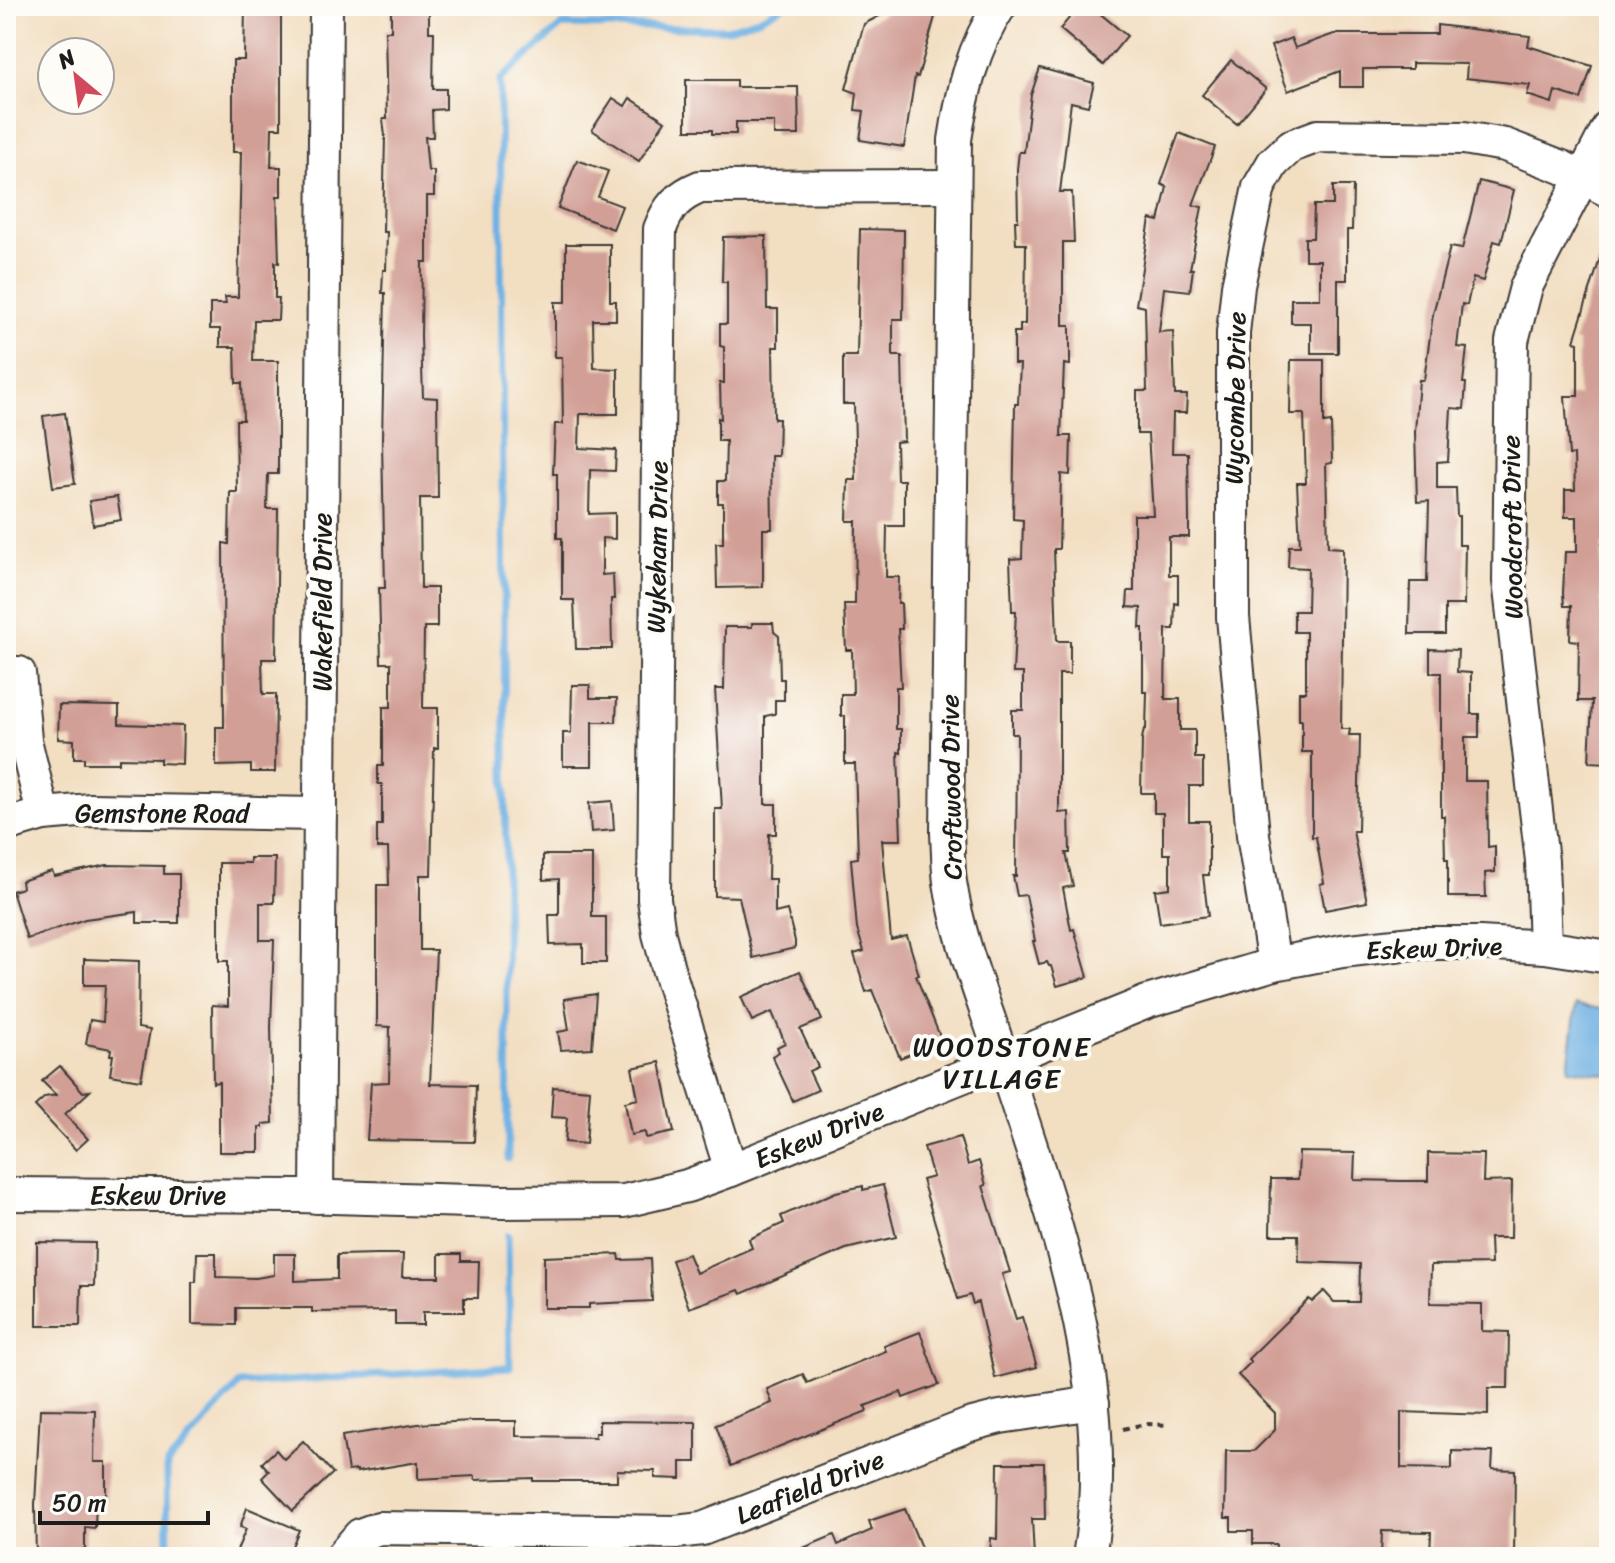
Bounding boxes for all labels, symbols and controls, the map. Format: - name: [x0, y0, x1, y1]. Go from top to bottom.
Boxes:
- north arrow: [36, 36, 116, 116]
- text: N: [50, 38, 83, 80]
- street label: Wycombe Drive: [1210, 311, 1260, 485]
- street label: Woodcroft Drive: [1487, 435, 1537, 619]
- street label: Wykeham Drive: [632, 460, 682, 634]
- street label: Wakefield Drive: [299, 513, 345, 691]
- street label: Croftwood Drive: [926, 694, 976, 880]
- street label: Gemstone Road: [75, 790, 251, 836]
- street label: Eskew Drive: [1365, 923, 1503, 973]
- district label: WOODSTONE VILLAGE: [913, 1022, 1091, 1103]
- street label: Eskew Drive: [747, 1088, 891, 1182]
- street label: Eskew Drive: [90, 1172, 227, 1218]
- street label: Leafield Drive: [729, 1436, 891, 1538]
- scale bar: [40, 1475, 208, 1525]
- text: 50 m: [52, 1482, 107, 1524]

